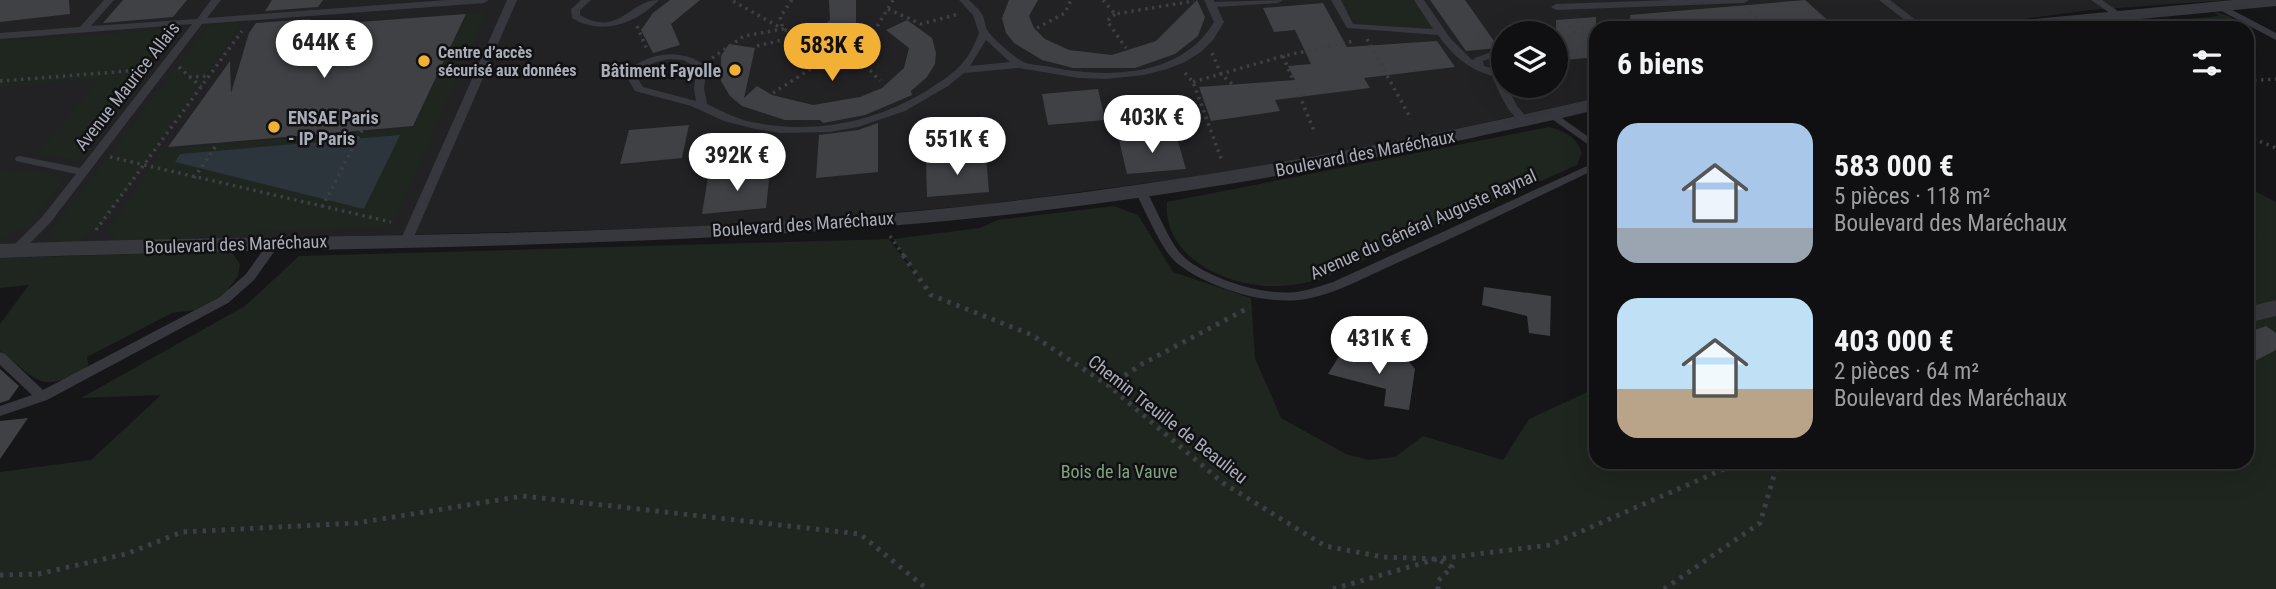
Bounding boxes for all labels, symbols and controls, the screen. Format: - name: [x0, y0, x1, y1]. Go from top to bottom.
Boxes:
- street label: Avenue Maurice Allais: [70, 18, 184, 154]
- pin: 644K €: [267, 20, 381, 80]
- map controls: [1491, 21, 1568, 98]
- button: layers: [1491, 21, 1568, 98]
- pin: 583K €: [775, 24, 889, 83]
- text: 644K €: [292, 29, 356, 56]
- text: 583K €: [800, 32, 864, 59]
- place label: Centre d’accès sécurisé aux données: [438, 43, 577, 80]
- icon: filters: [2188, 44, 2226, 82]
- text: 6 biens: [1617, 46, 1704, 81]
- marker: Centre d’accès sécurisé aux données: [416, 53, 432, 69]
- place label: Bâtiment Fayolle: [601, 60, 721, 81]
- marker: Bâtiment Fayolle: [727, 62, 743, 78]
- pin: 403K €: [1095, 96, 1209, 155]
- text: 403K €: [1120, 104, 1184, 131]
- place label: ENSAE Paris - IP Paris: [288, 107, 379, 149]
- pin: 551K €: [900, 118, 1014, 177]
- marker: ENSAE Paris - IP Paris: [266, 119, 282, 135]
- street label: Boulevard des Maréchaux: [1273, 125, 1457, 181]
- text: 551K €: [925, 126, 989, 153]
- pin: 392K €: [680, 134, 794, 193]
- text: 392K €: [705, 142, 769, 169]
- text: 583 000 €: [1834, 148, 1954, 183]
- icon: home: [1673, 151, 1757, 235]
- street label: Avenue du Général Auguste Raynal: [1307, 164, 1539, 284]
- text: 5 pièces · 118 m²: [1834, 183, 1990, 210]
- street label: Boulevard des Maréchaux: [711, 207, 895, 241]
- text: Boulevard des Maréchaux: [1834, 210, 2067, 237]
- street label: Boulevard des Maréchaux: [144, 230, 328, 258]
- pin: 431K €: [1322, 316, 1436, 376]
- text: 403 000 €: [1834, 323, 1954, 358]
- text: 431K €: [1347, 325, 1411, 352]
- icon: home: [1673, 326, 1757, 410]
- street label: Chemin Treuille de Beaulieu: [1084, 350, 1252, 488]
- text: 2 pièces · 64 m²: [1834, 358, 1979, 385]
- text: Boulevard des Maréchaux: [1834, 385, 2067, 412]
- park label: Bois de la Vauve: [1061, 461, 1177, 482]

